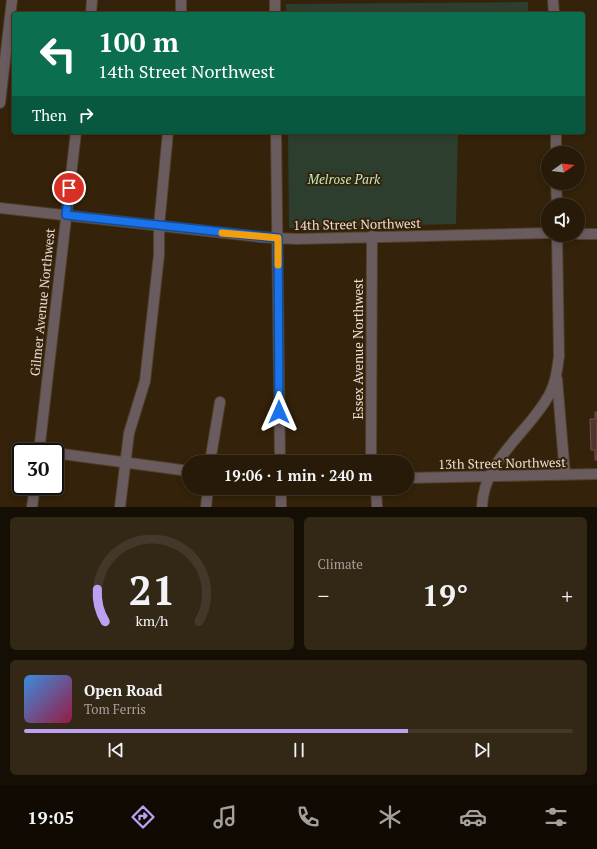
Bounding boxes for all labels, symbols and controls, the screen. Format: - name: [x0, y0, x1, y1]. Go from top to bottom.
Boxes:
- text: 100 m: [98, 23, 179, 60]
- icon: left: [32, 28, 84, 80]
- text: 14th Street Northwest: [98, 59, 275, 83]
- icon: right: [75, 104, 97, 126]
- text: Then: [32, 105, 67, 125]
- north arrow: [541, 146, 585, 190]
- map controls: [541, 146, 585, 242]
- park label: Melrose Park: [307, 170, 381, 188]
- pin: [52, 171, 86, 205]
- icon: arrive: [58, 177, 80, 199]
- button: sound: [541, 198, 585, 242]
- street label: 14th Street Northwest: [293, 214, 421, 234]
- street label: Gilmer Avenue Northwest: [25, 227, 59, 377]
- street label: Essex Avenue Northwest: [349, 278, 367, 419]
- position arrow: [258, 391, 300, 433]
- speed limit sign: 30: [12, 443, 64, 495]
- street label: 13th Street Northwest: [438, 453, 566, 473]
- text: 19:06 · 1 min · 240 m: [224, 465, 372, 485]
- text: Climate: [318, 555, 363, 573]
- text: 21: [128, 561, 175, 616]
- text: 19°: [422, 575, 468, 615]
- text: −: [318, 581, 329, 610]
- text: +: [561, 581, 573, 610]
- text: km/h: [135, 610, 169, 629]
- text: Open Road: [84, 680, 163, 700]
- text: Tom Ferris: [84, 700, 146, 718]
- icon: previous: [105, 739, 127, 761]
- icon: pause: [288, 739, 310, 761]
- icon: next: [471, 739, 493, 761]
- icon: directions: [129, 803, 157, 831]
- icon: music: [211, 803, 239, 831]
- icon: phone: [294, 803, 322, 831]
- icon: climate: [376, 803, 404, 831]
- icon: car: [459, 803, 487, 831]
- icon: filters: [542, 803, 570, 831]
- text: 19:05: [27, 805, 74, 829]

